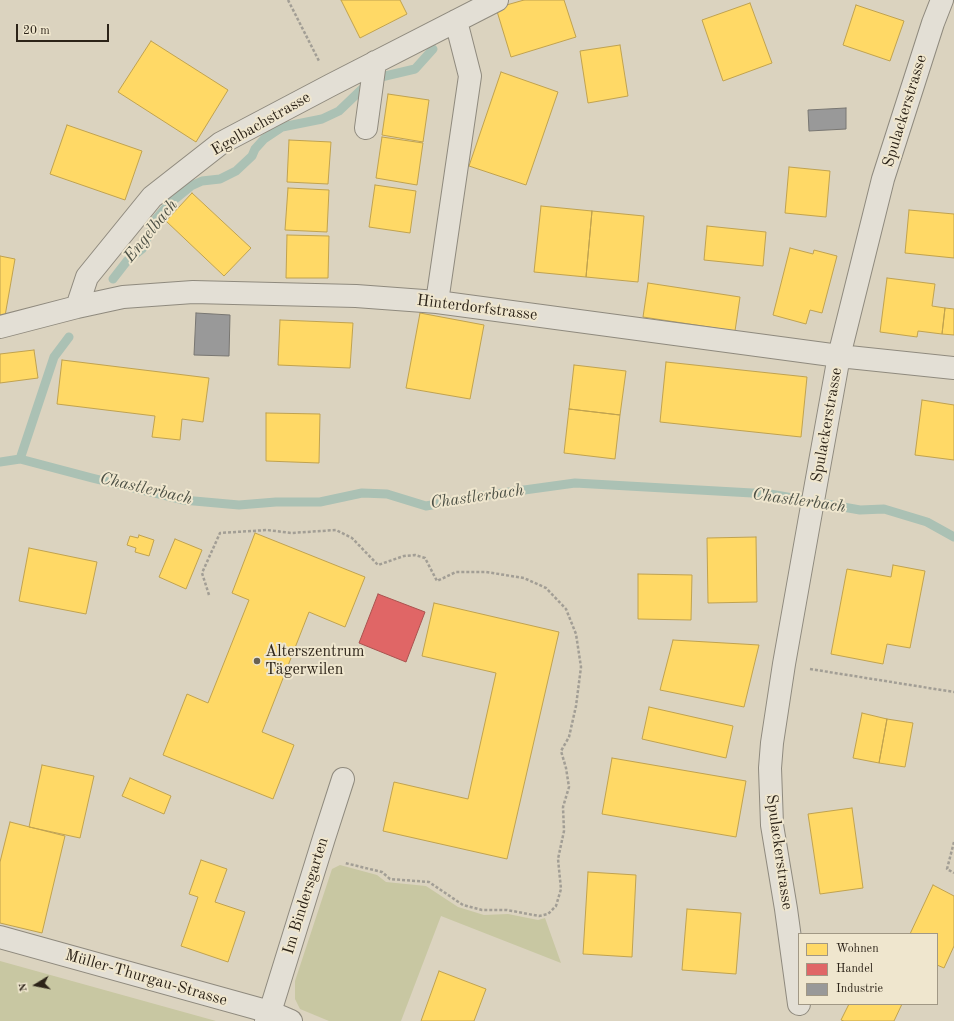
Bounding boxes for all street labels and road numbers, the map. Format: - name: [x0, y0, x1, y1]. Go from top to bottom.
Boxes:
- street label: Spulackerstrasse: [879, 53, 931, 169]
- street label: Egelbachstrasse: [208, 88, 314, 160]
- street label: Hinterdorfstrasse: [416, 291, 538, 325]
- street label: Spulackerstrasse: [807, 366, 847, 484]
- street label: Spulackerstrasse: [761, 793, 797, 911]
- street label: Im Bindersgarten: [279, 835, 333, 957]
- street label: Müller-Thurgau-Strasse: [63, 946, 229, 1010]

